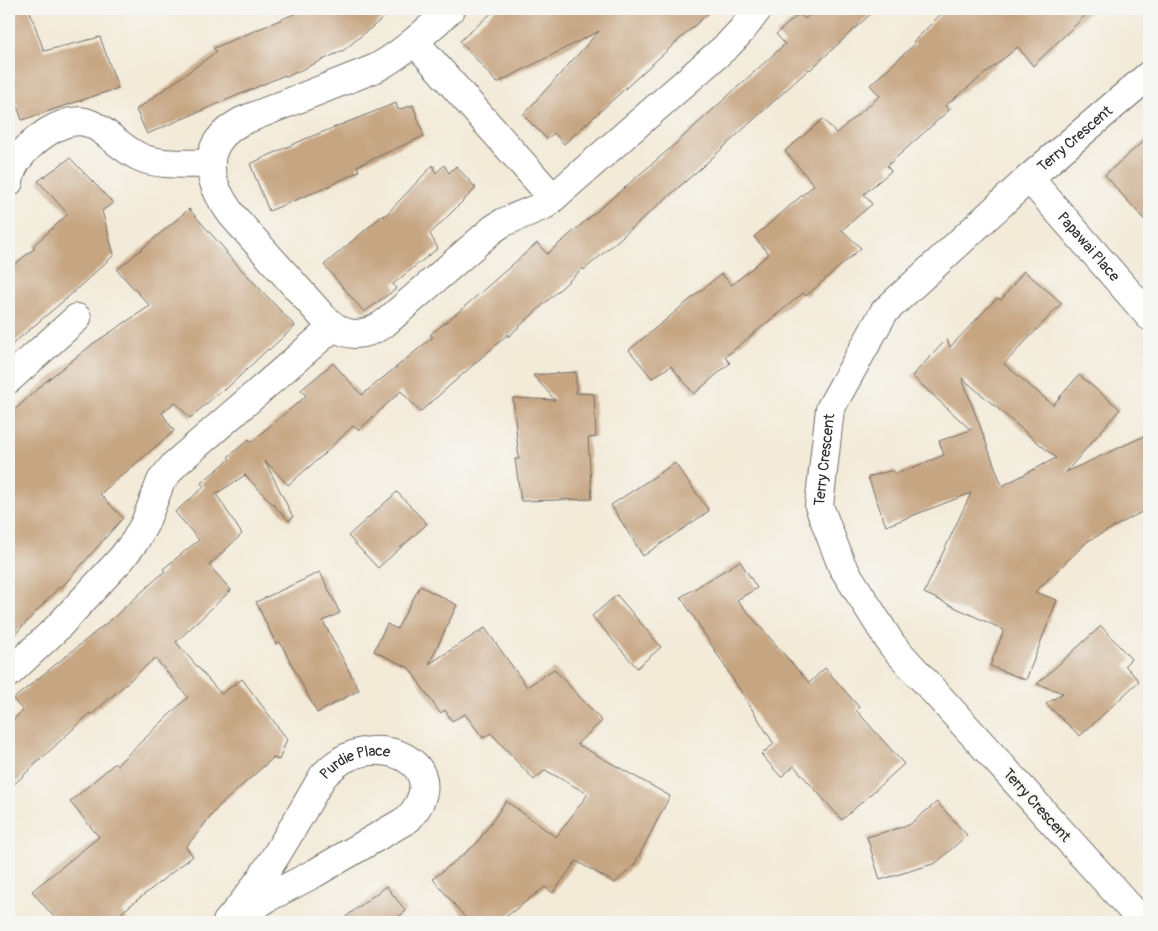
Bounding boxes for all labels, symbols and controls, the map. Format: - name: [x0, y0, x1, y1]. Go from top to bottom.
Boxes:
- street label: Terry Crescent: [1034, 101, 1117, 176]
- street label: Papawai Place: [1053, 208, 1124, 286]
- street label: Terry Crescent: [810, 412, 840, 507]
- street label: Purdie Place: [316, 742, 392, 784]
- street label: Terry Crescent: [999, 765, 1075, 847]

